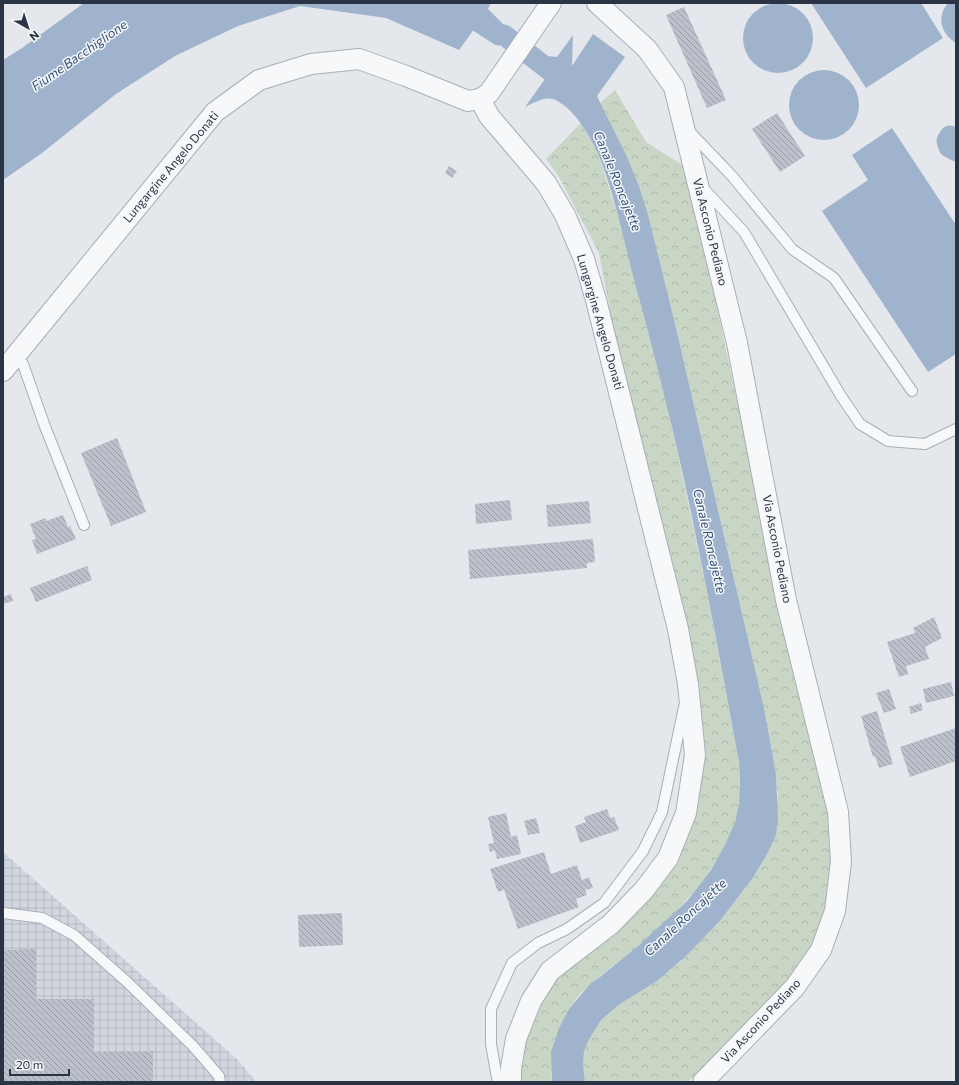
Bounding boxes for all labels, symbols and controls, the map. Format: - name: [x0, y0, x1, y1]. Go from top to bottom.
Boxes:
- north arrow: [8, 8, 48, 48]
- water label: Fiume Bacchiglione: [28, 16, 130, 94]
- text: N: [27, 29, 42, 44]
- street label: Lungargine Angelo Donati: [120, 108, 221, 225]
- water label: Canale Roncajette: [591, 128, 645, 234]
- street label: Via Asconio Pediano: [691, 177, 731, 287]
- street label: Lungargine Angelo Donati: [575, 252, 627, 391]
- water label: Canale Roncajette: [690, 487, 730, 595]
- street label: Via Asconio Pediano: [761, 493, 795, 604]
- water label: Canale Roncajette: [640, 875, 730, 959]
- street label: Via Asconio Pediano: [718, 975, 803, 1065]
- scale bar: [10, 1051, 69, 1077]
- text: 20 m: [16, 1057, 43, 1071]

